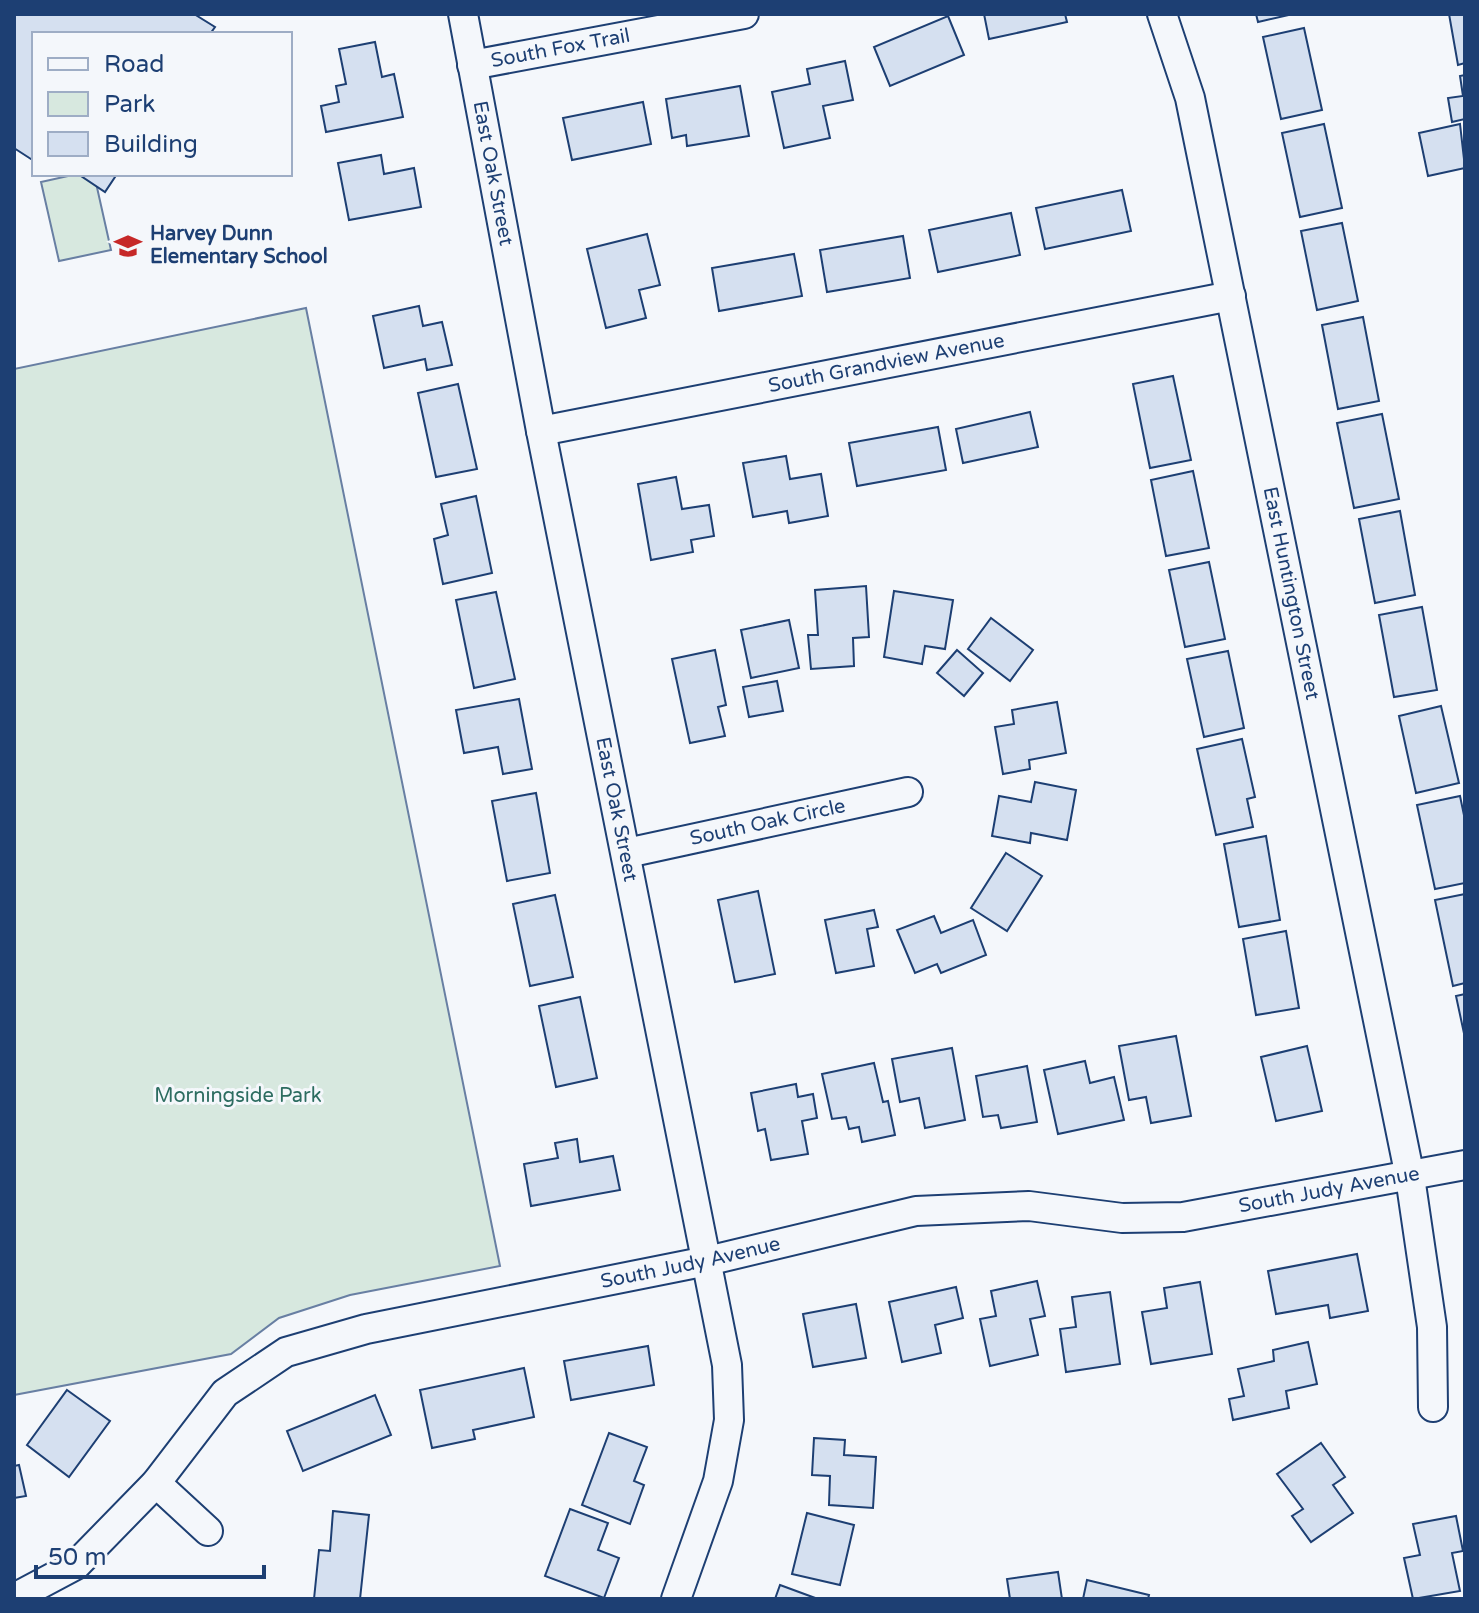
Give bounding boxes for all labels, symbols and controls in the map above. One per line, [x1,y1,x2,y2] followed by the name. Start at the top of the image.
[489,24,632,73] street label: South Fox Trail
[32,32,292,176] legend
[104,50,164,79] text: Road
[104,90,155,119] text: Park
[467,99,518,248] street label: East Oak Street
[104,130,198,159] text: Building
[150,222,328,269] place label: Harvey Dunn Elementary School
[113,231,143,261] school or university icon: Harvey Dunn Elementary School
[766,329,1007,398] street label: South Grandview Avenue
[1258,485,1324,702] street label: East Huntington Street
[590,735,643,884] street label: East Oak Street
[688,794,848,851] street label: South Oak Circle
[154,1084,322,1108] park label: Morningside Park
[1237,1162,1421,1218] street label: South Judy Avenue
[598,1232,783,1294] street label: South Judy Avenue
[36,1529,264,1579] scale bar
[48,1543,106,1572] text: 50 m

